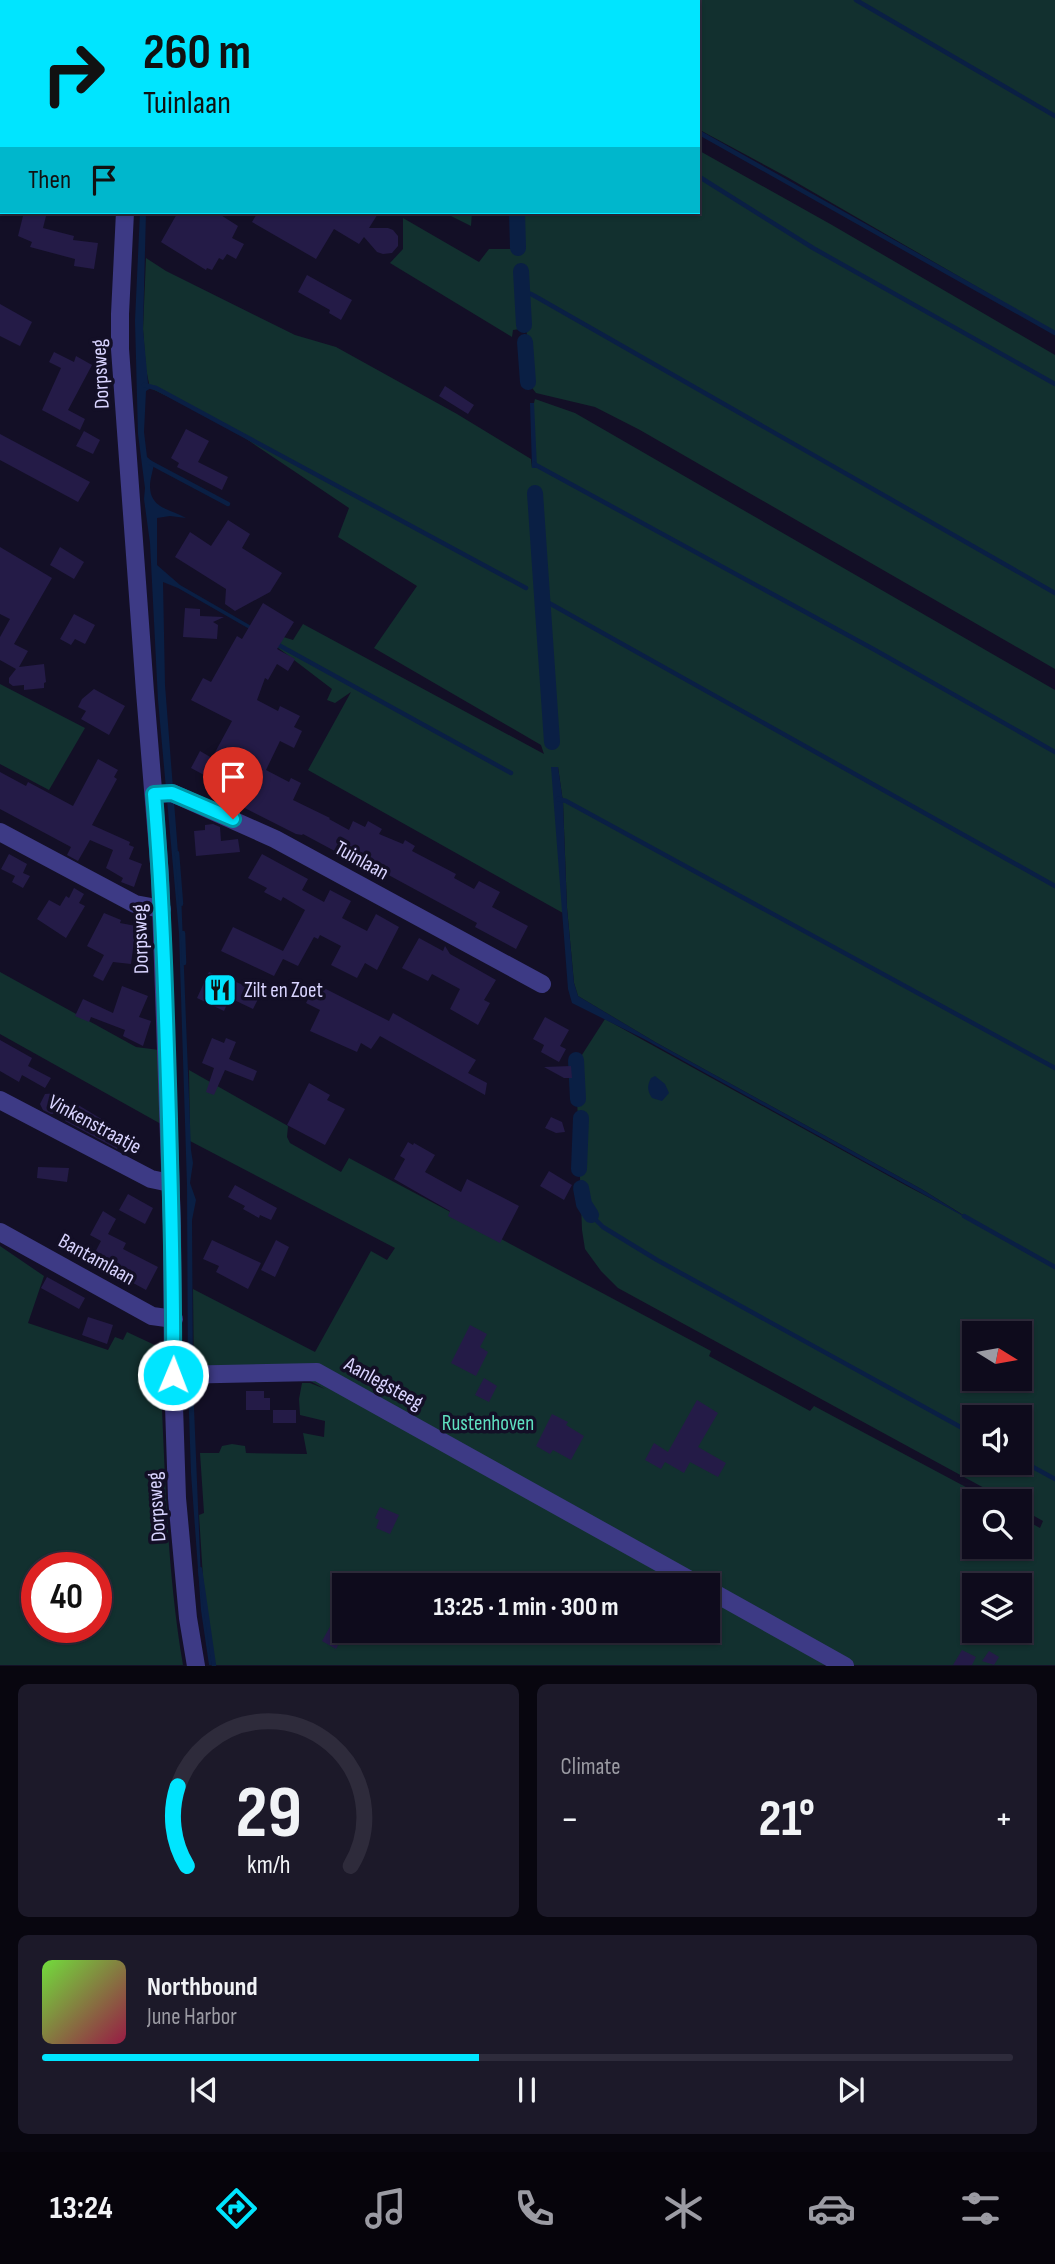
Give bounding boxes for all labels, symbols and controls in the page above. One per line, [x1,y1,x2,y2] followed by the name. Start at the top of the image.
[143,24,251,83] text: 260 m
[28,28,119,119] icon: right
[143,84,231,123] text: Tuinlaan
[85,161,123,199] icon: arrive
[28,165,71,196] text: Then
[86,338,115,410] street label: Dorpsweg
[203,747,263,819] pin
[214,758,252,796] icon: arrive
[330,836,393,885] street label: Tuinlaan
[127,904,154,974] street label: Dorpsweg
[201,971,239,1009] restaurant icon: Zilt en Zoet
[244,978,323,1003] place label: Zilt en Zoet
[44,1089,146,1159] street label: Vinkenstraatje
[54,1228,139,1291] street label: Bantamlaan
[962,1321,1032,1391] north arrow
[962,1321,1032,1643] map controls
[136,1338,210,1412] position arrow
[339,1351,427,1415] street label: Aanlegsteeg
[962,1405,1032,1475] button: sound
[442,1411,534,1436] park label: Rustenhoven
[142,1471,171,1543] street label: Dorpsweg
[962,1489,1032,1559] button: search
[21,1552,112,1643] speed limit sign: 40
[962,1573,1032,1643] button: layers
[433,1592,619,1623] text: 13:25 · 1 min · 300 m
[561,1753,620,1781] text: Climate
[235,1771,301,1859] text: 29
[759,1788,815,1851] text: 21°
[561,1797,579,1842] text: −
[994,1797,1013,1842] text: +
[247,1850,290,1881] text: km/h
[147,1972,258,2003] text: Northbound
[147,2003,237,2031] text: June Harbor
[185,2071,223,2109] icon: previous
[508,2071,546,2109] icon: pause
[832,2071,870,2109] icon: next
[212,2184,261,2233] icon: directions
[361,2184,410,2233] icon: music
[510,2184,559,2233] icon: phone
[659,2184,708,2233] icon: climate
[807,2184,856,2233] icon: car
[956,2184,1005,2233] icon: filters
[50,2189,113,2228] text: 13:24

